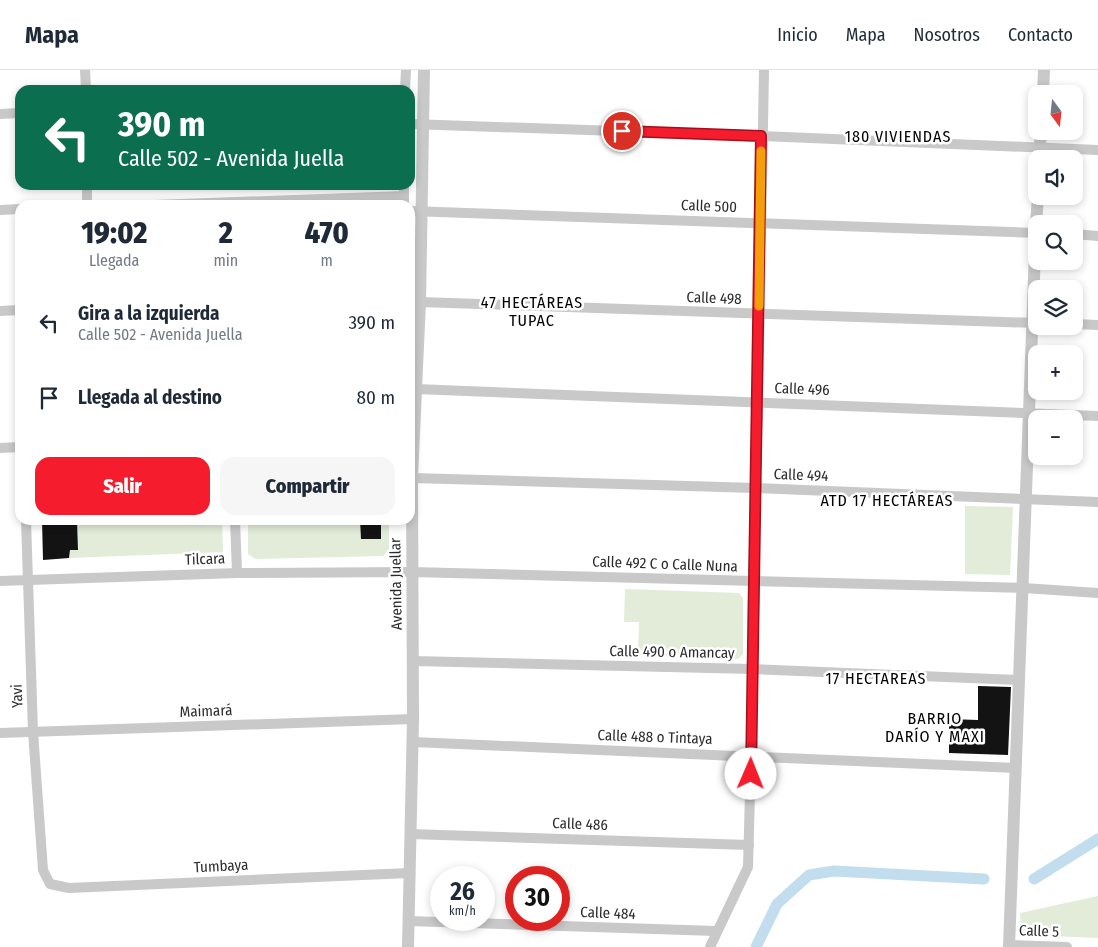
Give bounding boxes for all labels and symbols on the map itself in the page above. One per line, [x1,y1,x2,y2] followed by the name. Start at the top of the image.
[1028,85,1082,140] north arrow
[601,110,643,152] pin
[845,127,951,146] district label: 180 VIVIENDAS
[681,196,737,216] street label: Calle 500
[686,288,742,308] street label: Calle 498
[481,293,583,330] district label: 47 HECTÁREAS TUPAC
[774,379,830,399] street label: Calle 496
[773,465,829,485] street label: Calle 494
[820,491,954,510] district label: ATD 17 HECTÁREAS
[386,537,406,630] street label: Avenida Juellar
[185,549,225,569] street label: Tilcara
[592,552,738,576] street label: Calle 492 C o Calle Nuna
[609,642,735,662] street label: Calle 490 o Amancay
[825,669,927,688] district label: 17 HECTAREAS
[8,684,26,708] street label: Yavi
[179,701,233,721] street label: Maimará
[885,709,985,746] district label: BARRIO DARÍO Y MAXI
[597,726,713,748] street label: Calle 488 o Tintaya
[724,747,776,799] position arrow
[552,814,608,834] street label: Calle 486
[193,856,249,876] street label: Tumbaya
[505,866,570,931] speed limit sign: 30
[580,903,636,923] street label: Calle 484
[1019,921,1060,941] street label: Calle 5

